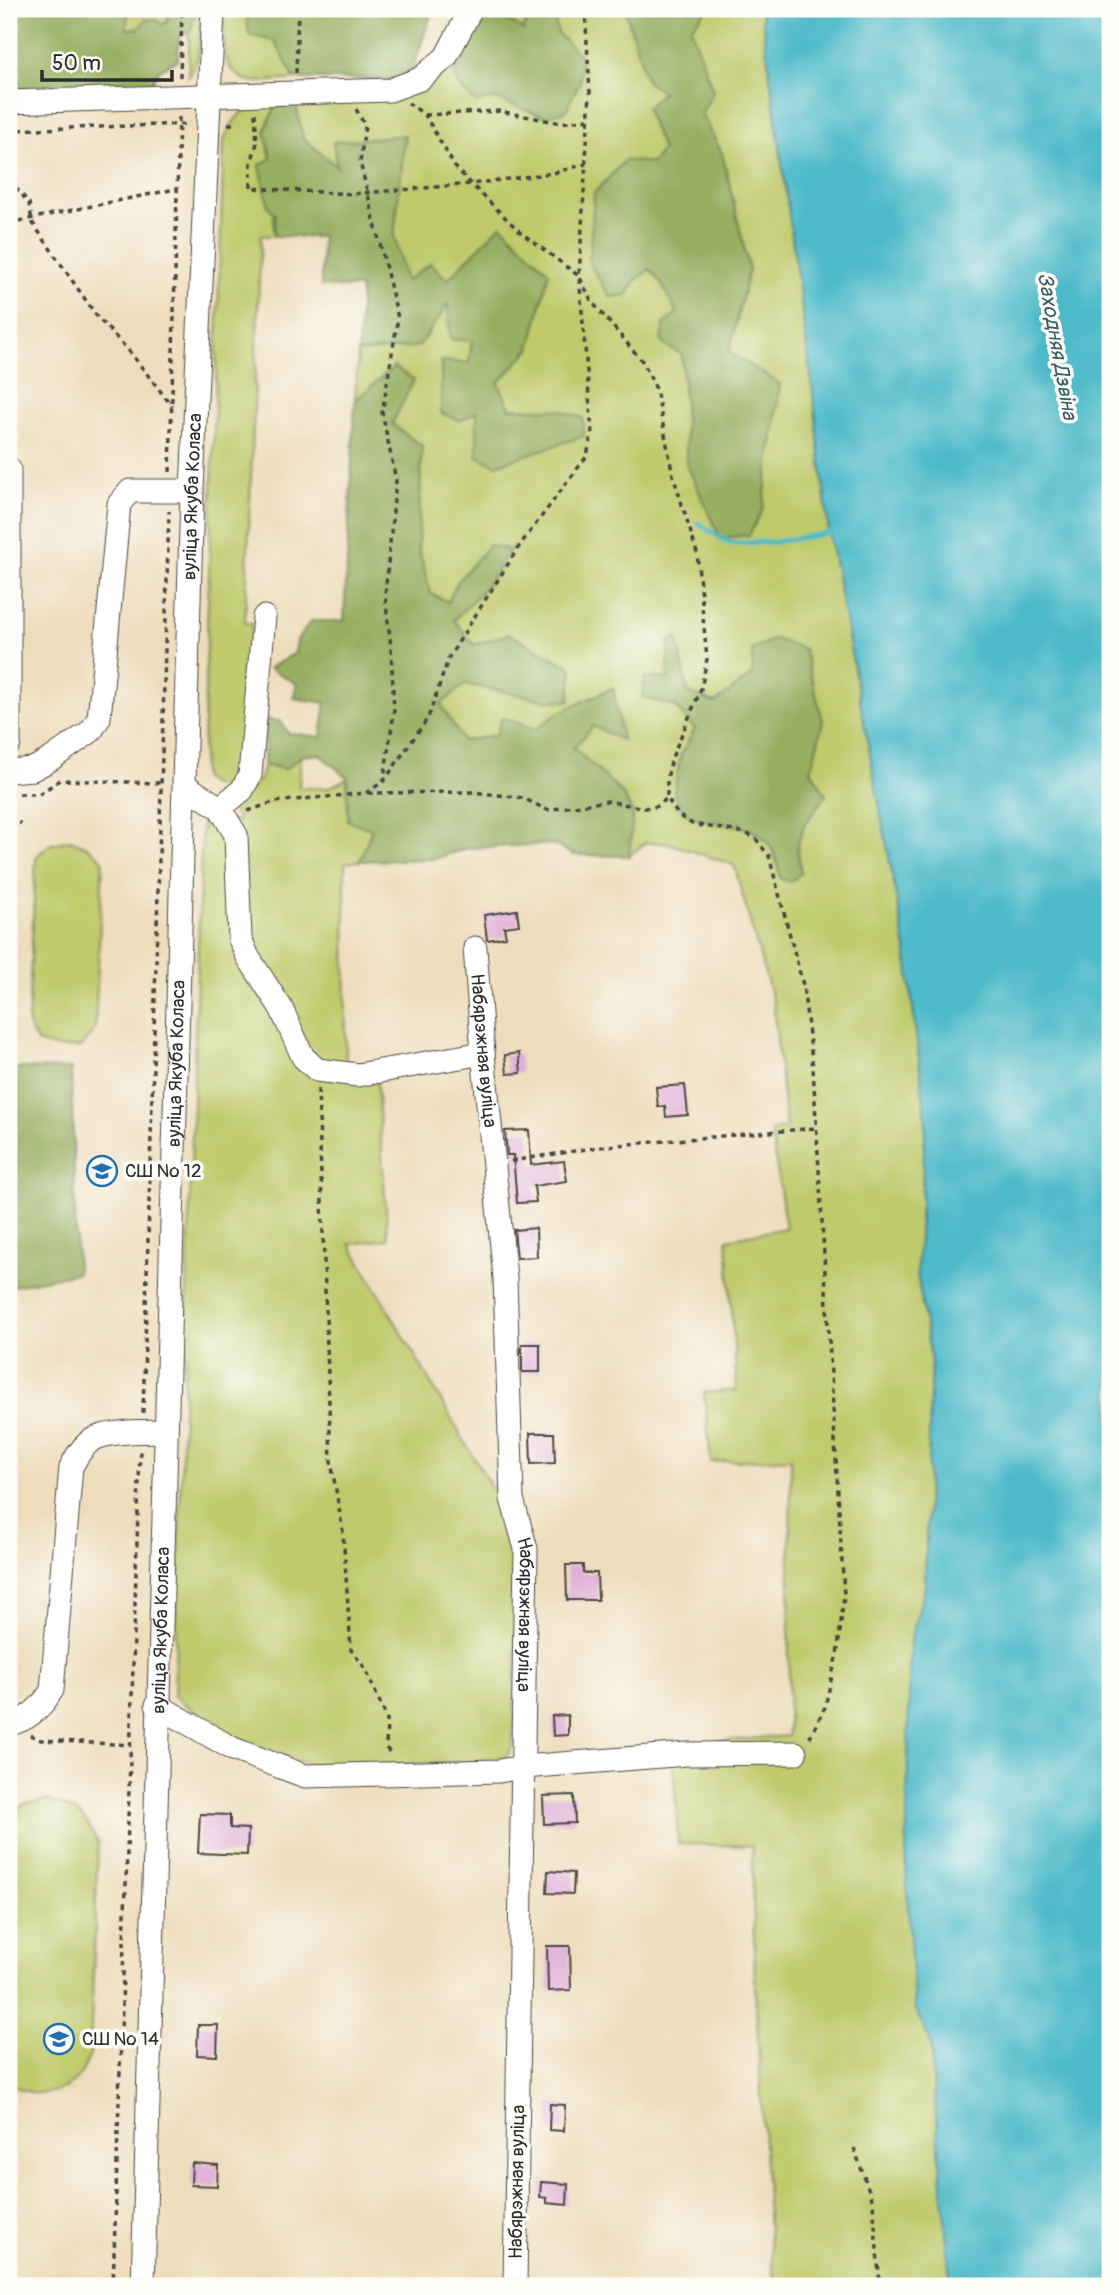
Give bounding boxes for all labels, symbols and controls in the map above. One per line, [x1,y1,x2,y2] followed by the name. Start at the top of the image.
[42,38,172,82] scale bar
[52,50,101,77] text: 50 m
[1031,271,1083,423] water label: Заходняя Дзвіна
[178,413,207,581] street label: вуліца Якуба Коласа
[465,973,502,1129] street label: Набярэжная вуліца
[162,979,191,1147] street label: вуліца Якуба Коласа
[85,1154,119,1188] school or university icon: СШ № 12
[125,1159,202,1183] place label: СШ № 12
[511,1535,538,1692] street label: Набярэжная вуліца
[147,1546,175,1714] street label: вуліца Якуба Коласа
[42,2022,76,2056] school or university icon: СШ № 14
[82,2027,159,2051] place label: СШ № 14
[504,2104,530,2259] street label: Набярэжная вуліца

